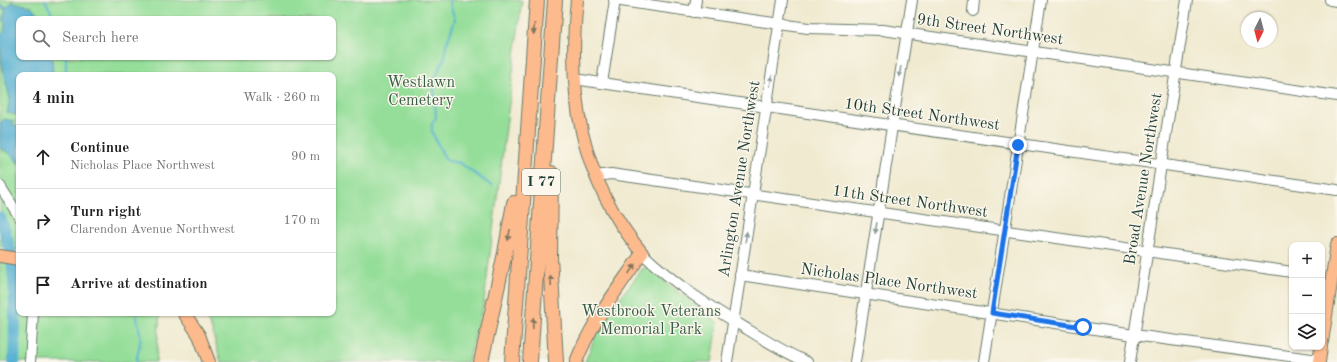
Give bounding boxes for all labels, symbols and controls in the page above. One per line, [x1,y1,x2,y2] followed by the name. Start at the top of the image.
[916,12,1065,48] street label: 9th Street Northwest
[1241,12,1277,48] north arrow
[16,16,336,60] search box
[531,23,537,35] one-way arrow
[30,27,52,49] icon: search
[62,31,139,46] text: Search here
[897,66,903,78] one-way arrow
[387,75,456,109] park label: Westlawn Cemetery
[768,75,774,87] one-way arrow
[717,79,764,279] street label: Arlington Avenue Northwest
[32,90,75,107] text: 4 min
[243,91,320,104] text: Walk · 260 m
[1122,91,1166,266] street label: Broad Avenue Northwest
[843,96,1001,134] street label: 10th Street Northwest
[1009,136,1027,154] route end
[70,141,129,156] text: Continue
[32,146,54,168] icon: ahead
[291,150,320,163] text: 90 m
[70,159,215,172] text: Nicholas Place Northwest
[522,169,560,195] road number: I 77
[831,183,989,221] street label: 11th Street Northwest
[70,205,141,220] text: Turn right
[32,210,54,232] icon: right
[283,214,320,227] text: 170 m
[873,222,879,234] one-way arrow
[70,223,235,236] text: Clarendon Avenue Northwest
[505,229,511,241] one-way arrow
[743,231,749,243] one-way arrow
[1289,242,1325,350] map controls
[1289,242,1325,278] button: +
[800,262,979,302] street label: Nicholas Place Northwest
[628,264,636,274] one-way arrow
[32,274,54,296] icon: arrive
[548,274,554,287] one-way arrow
[70,277,208,292] text: Arrive at destination
[1289,278,1325,314] button: −
[581,304,721,338] park label: Westbrook Veterans Memorial Park
[1289,314,1325,350] button: layers
[529,317,536,329] one-way arrow
[1074,318,1092,336] route start

